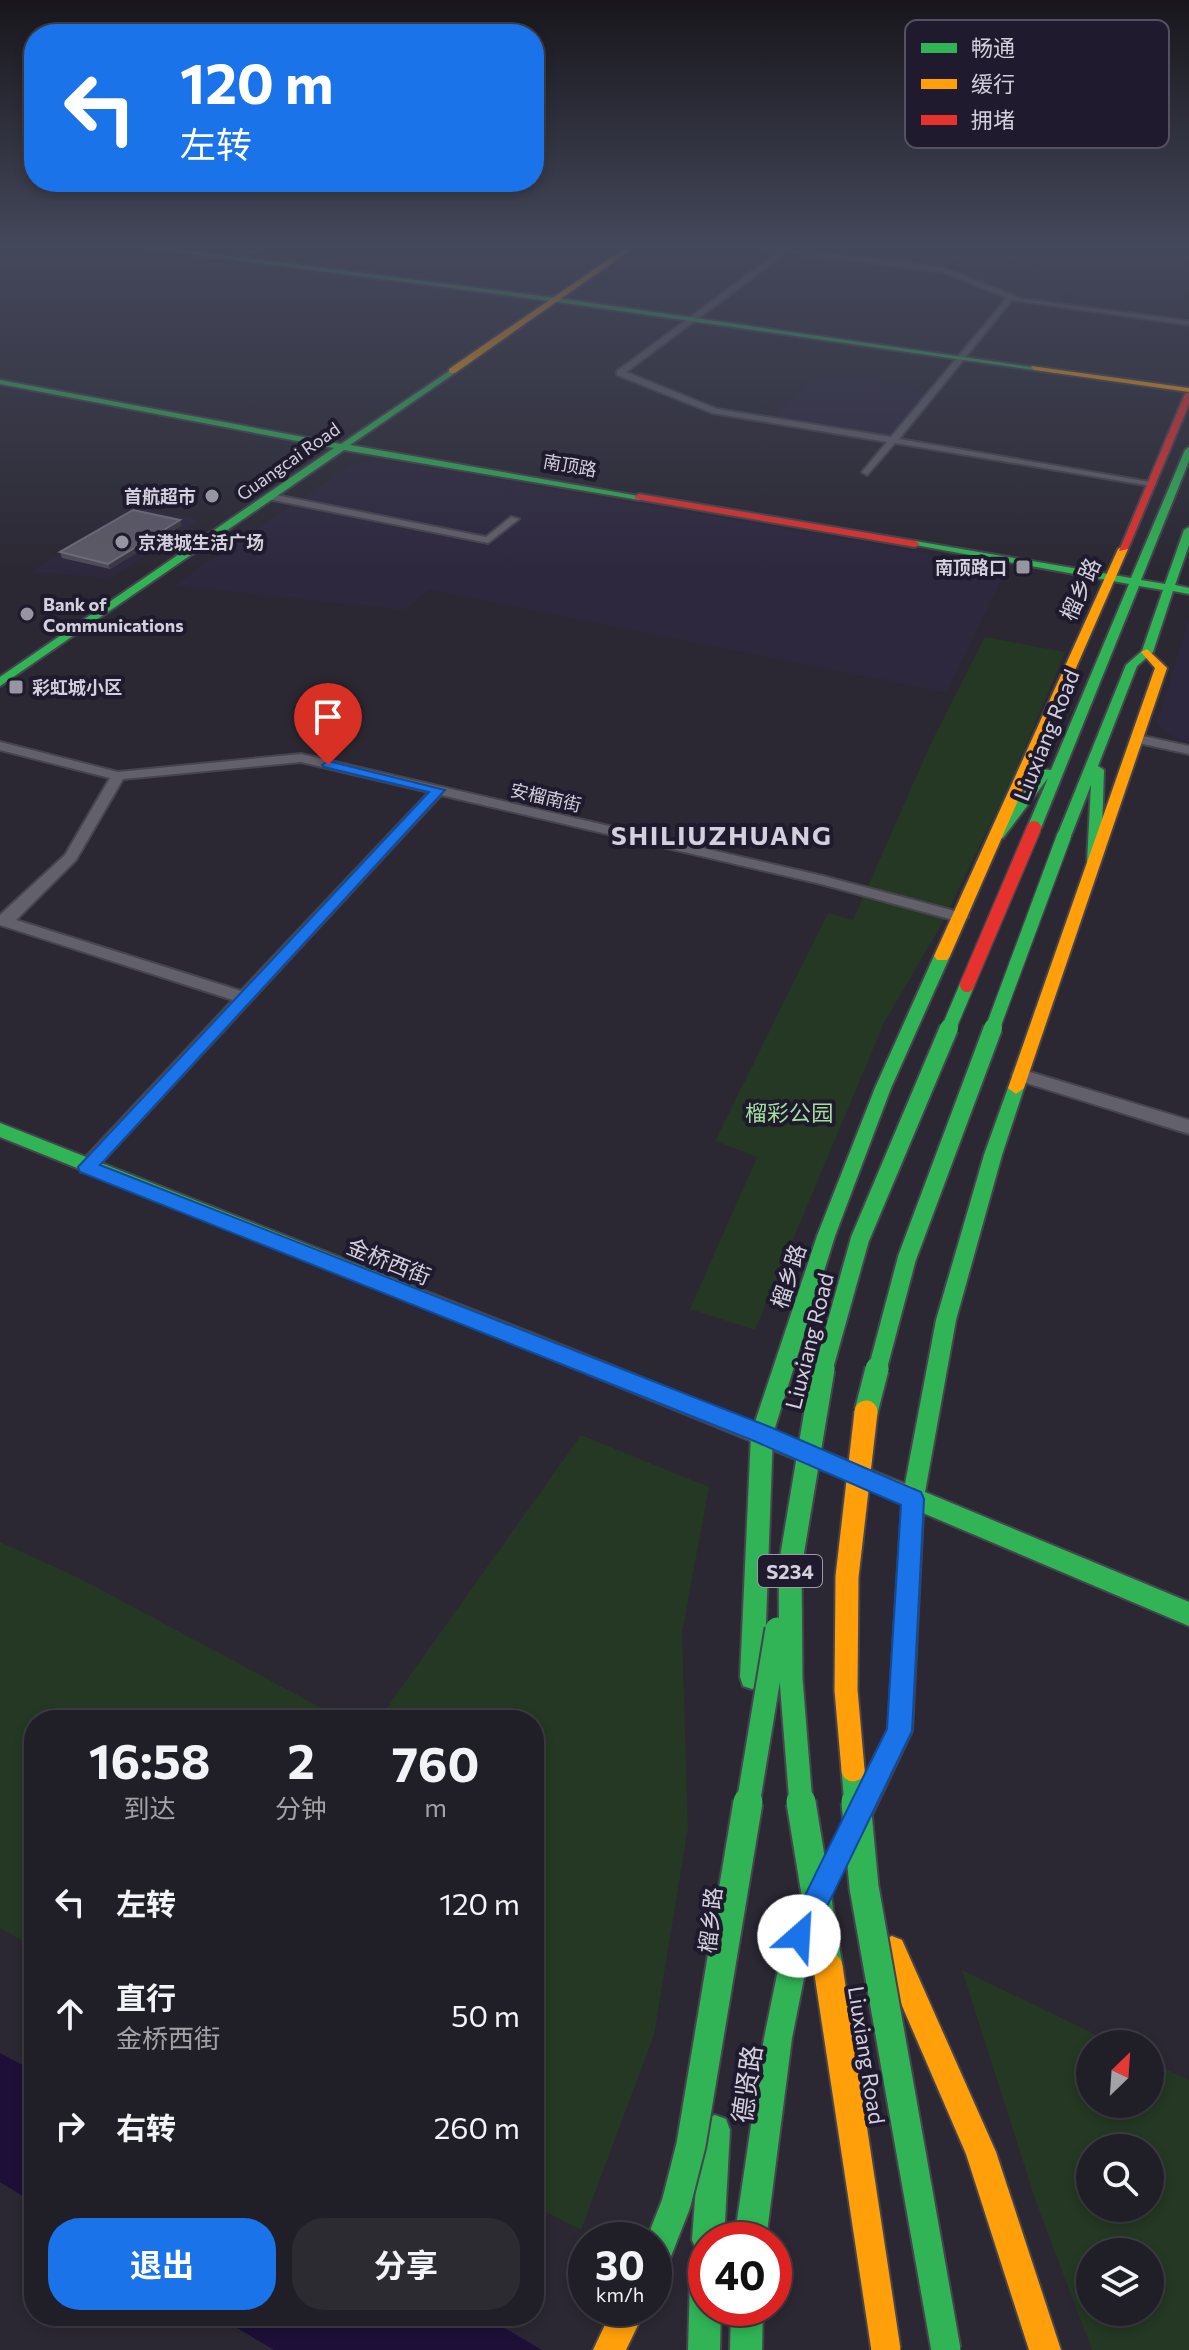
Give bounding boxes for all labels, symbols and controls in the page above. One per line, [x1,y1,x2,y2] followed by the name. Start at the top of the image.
[905,20,1169,148] legend
[971,34,1015,61] text: 畅通
[180,47,334,116] text: 120 m
[48,56,152,160] icon: left
[971,70,1015,97] text: 缓行
[971,106,1015,133] text: 拥堵
[180,121,252,165] text: 左转
[232,417,344,505] street label: Guangcai Road
[542,449,598,481] street label: 南顶路
[124,485,196,507] place label: 首航超市
[203,487,221,505] marker: 首航超市
[138,531,264,553] place label: 京港城生活广场
[113,533,131,551] marker: 京港城生活广场
[1054,553,1106,625] street label: 榴乡路
[935,556,1007,578] place label: 南顶路口
[1014,558,1032,576] marker: 南顶路口
[43,593,184,636] place label: Bank of Communications
[18,605,36,623] marker: Bank of Communications
[1007,665,1085,805] street label: Liuxiang Road
[32,676,122,698] place label: 彩虹城小区
[7,678,25,696] marker: 彩虹城小区
[294,683,362,765] pin
[306,695,350,739] icon: arrive
[508,778,584,816] street label: 安榴南街
[611,819,833,850] district label: SHILIUZHUANG
[745,1099,833,1126] park label: 榴彩公园
[343,1232,435,1290] street label: 金桥西街
[765,1240,811,1312] street label: 榴乡路
[779,1270,839,1412] street label: Liuxiang Road
[758,1555,822,1587] road number: S234
[89,1730,210,1789] text: 16:58
[287,1730,315,1789] text: 2
[392,1733,479,1792] text: 760
[424,1791,447,1822] text: m
[124,1792,176,1823] text: 到达
[275,1792,327,1823] text: 分钟
[48,1880,92,1924] icon: left
[116,1884,176,1921] text: 左转
[439,1884,520,1921] text: 120 m
[693,1886,727,1954] street label: 榴乡路
[757,1894,841,1978] position arrow
[116,1978,176,2015] text: 直行
[843,1984,891,2126] street label: Liuxiang Road
[48,1992,92,2036] icon: ahead
[451,1996,520,2033] text: 50 m
[116,2022,220,2053] text: 金桥西街
[1076,2030,1164,2118] north arrow
[1076,2030,1164,2326] map controls
[725,2043,767,2125] street label: 德贤路
[48,2104,92,2148] icon: right
[116,2108,176,2145] text: 右转
[434,2108,520,2145] text: 260 m
[1076,2134,1164,2222] button: search
[48,2218,276,2310] button: 退出
[292,2218,520,2310] button: 分享
[688,2222,792,2326] speed limit sign: 40
[1076,2238,1164,2326] button: layers
[595,2239,645,2288] text: 30
[596,2282,644,2306] text: km/h

